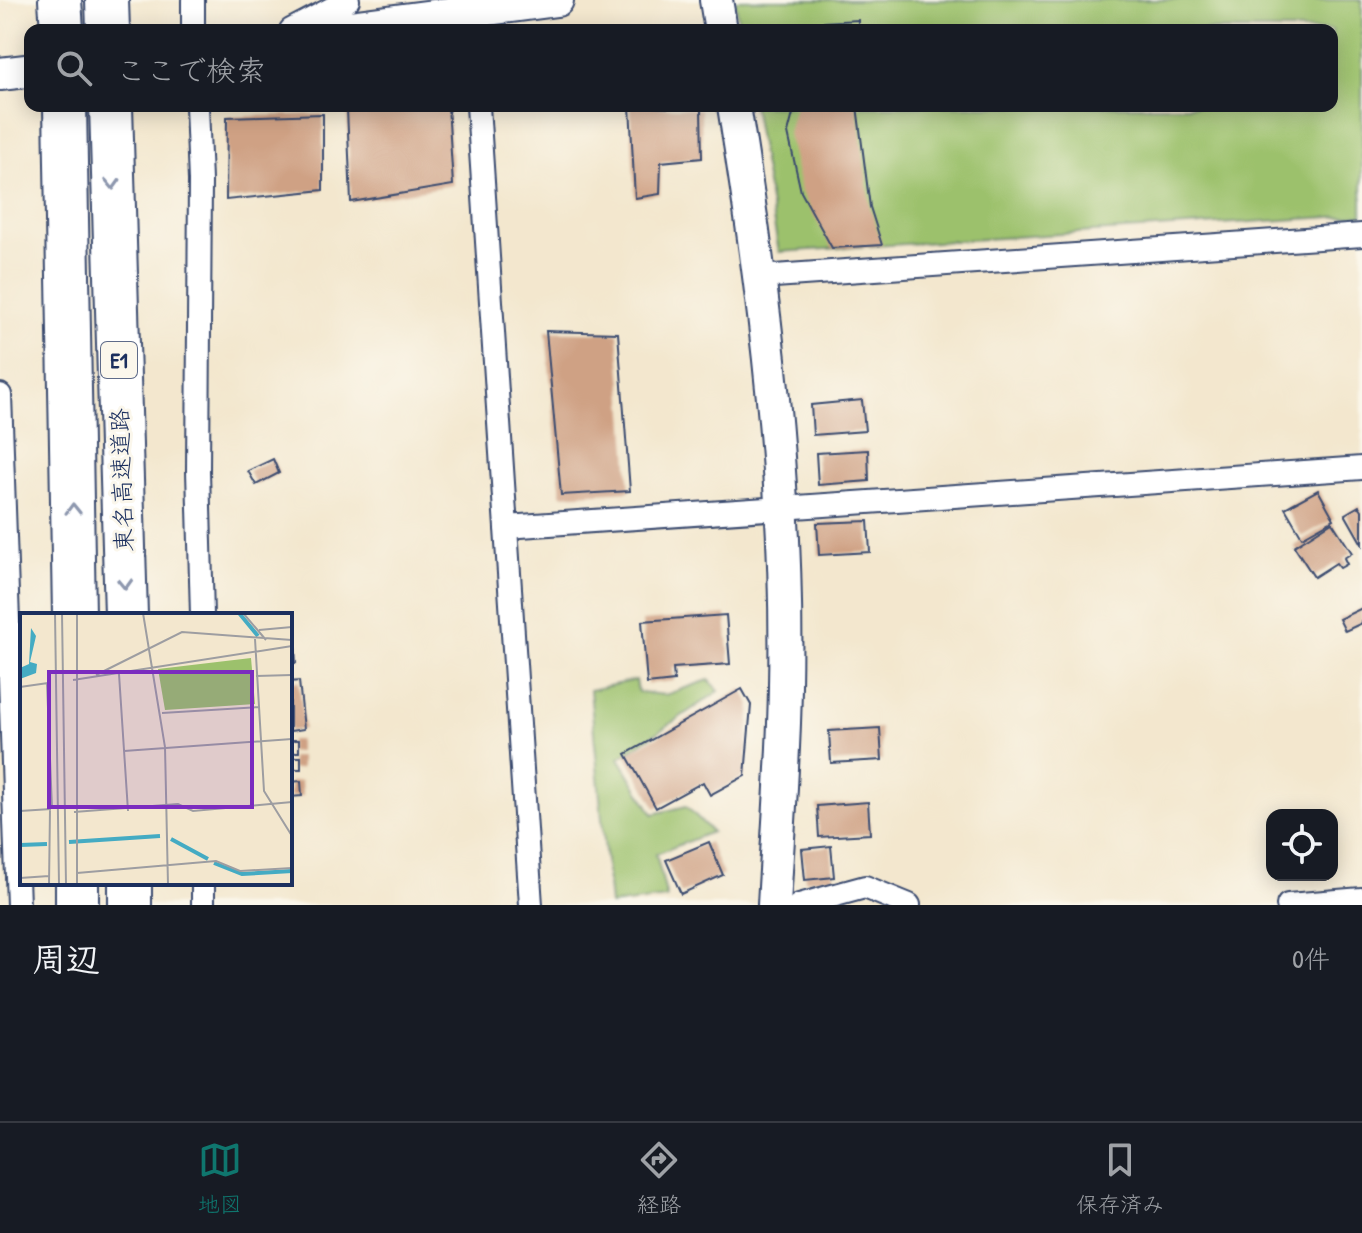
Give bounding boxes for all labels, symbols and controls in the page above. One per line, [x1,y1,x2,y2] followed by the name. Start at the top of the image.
[24,24,1338,112] search box
[52,46,96,90] icon: search
[116,50,266,90] text: ここで検索
[105,178,122,191] one-way arrow
[101,342,137,378] road number: E1
[102,408,140,553] street label: 東名高速道路
[64,502,82,515] one-way arrow
[116,578,134,591] one-way arrow
[20,613,292,885] inset map
[1266,809,1338,881] map controls
[1266,809,1338,881] button: locate
[32,936,100,982] text: 周辺
[1292,941,1330,976] text: 0件
[198,1138,242,1219] tab: 地図
[637,1138,681,1219] tab: 経路
[1076,1138,1164,1219] tab: 保存済み

